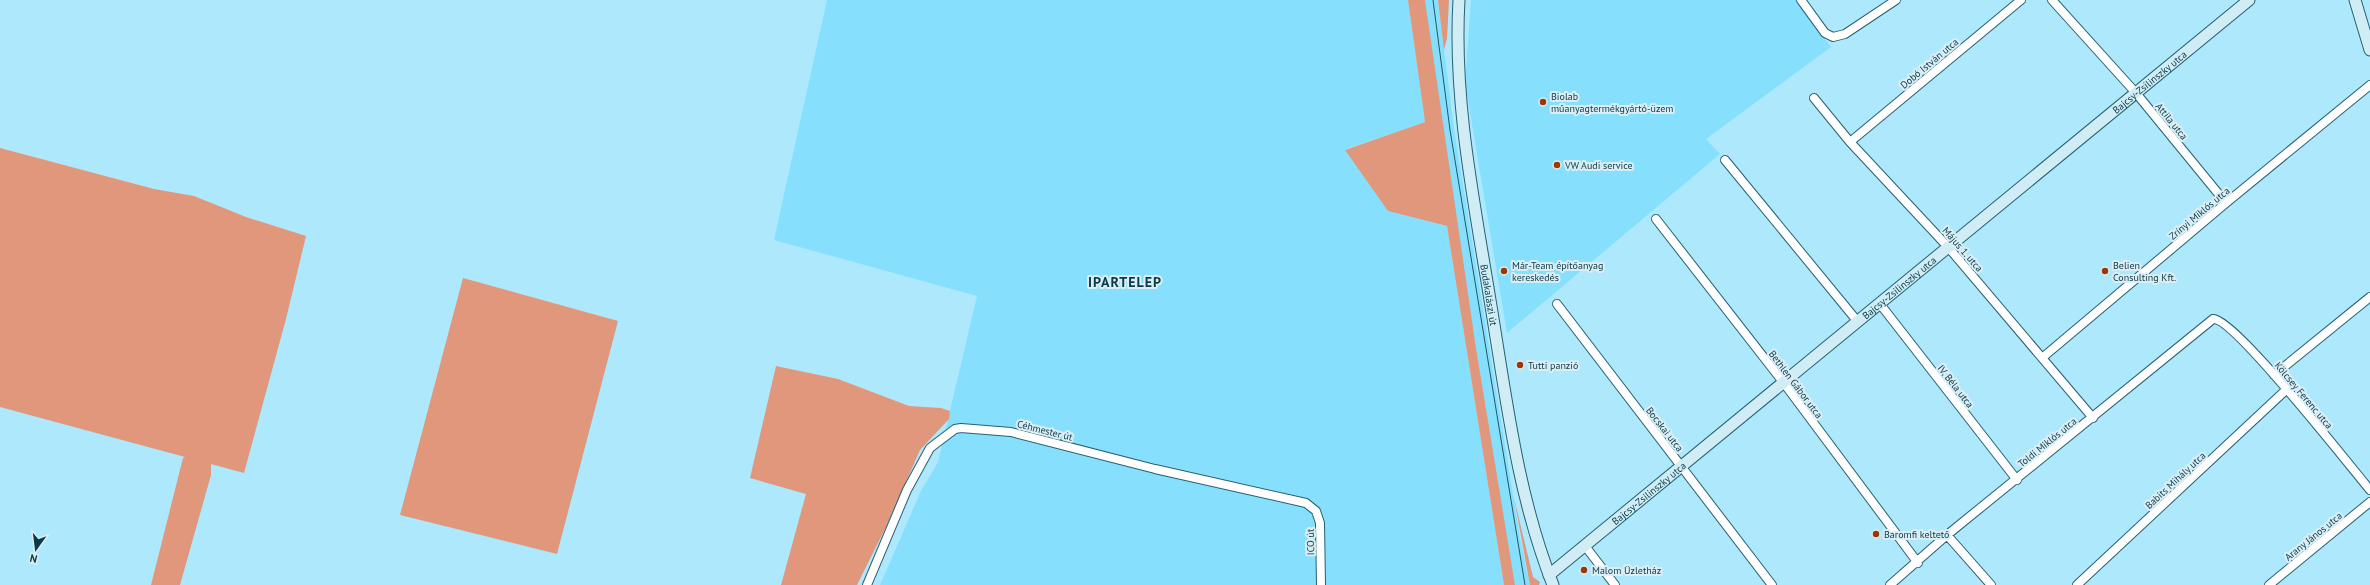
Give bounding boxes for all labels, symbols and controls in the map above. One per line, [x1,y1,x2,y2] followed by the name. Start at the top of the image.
[1898,35,1961,91] street label: Dobó István utca
[2110,48,2189,116] street label: Bajcsy-Zsilinszky utca
[1551,90,1673,115] place label: Biolab műanyagtermékgyártó-üzem
[1538,97,1548,107] marker: Biolab műanyagtermékgyártó-üzem
[2153,100,2190,142] street label: Attila utca
[1564,159,1633,172] place label: VW Audi service
[1552,160,1562,170] marker: VW Audi service
[2166,184,2232,243] street label: Zrínyi Miklós utca
[1940,224,1986,275] street label: Május 1. utca
[1860,254,1939,322] street label: Bajcsy-Zsilinszky utca
[1512,259,1603,284] place label: Már-Team építőanyag kereskedés
[2113,259,2176,284] place label: Belien Consulting Kft.
[1477,263,1500,327] street label: Budakalászi út
[1499,266,1509,276] marker: Már-Team építőanyag kereskedés
[2100,266,2110,276] marker: Belien Consulting Kft.
[1088,273,1162,291] district label: IPARTELEP
[1766,348,1825,421] street label: Bethlen Gábor utca
[1528,359,1578,372] place label: Tutti panzió
[2272,359,2336,432] street label: Kölcsey Ferenc utca
[1515,360,1525,370] marker: Tutti panzió
[1935,362,1977,411] street label: IV. Béla utca
[1643,404,1686,454] street label: Bocskai utca
[2015,415,2079,470] street label: Toldi Miklós utca
[1016,417,1074,444] street label: Céhmester út
[2142,449,2208,512] street label: Babits Mihály utca
[1609,459,1689,528] street label: Bajcsy-Zsilinszky utca
[2282,509,2345,564] street label: Arany János utca
[1304,528,1317,555] street label: ICO út
[1884,528,1949,541] place label: Baromfi keltető
[16,529,56,569] north arrow
[1871,529,1881,539] marker: Baromfi keltető
[28,551,39,566] text: N
[1592,564,1661,577] place label: Malom Üzletház
[1579,565,1589,575] marker: Malom Üzletház

